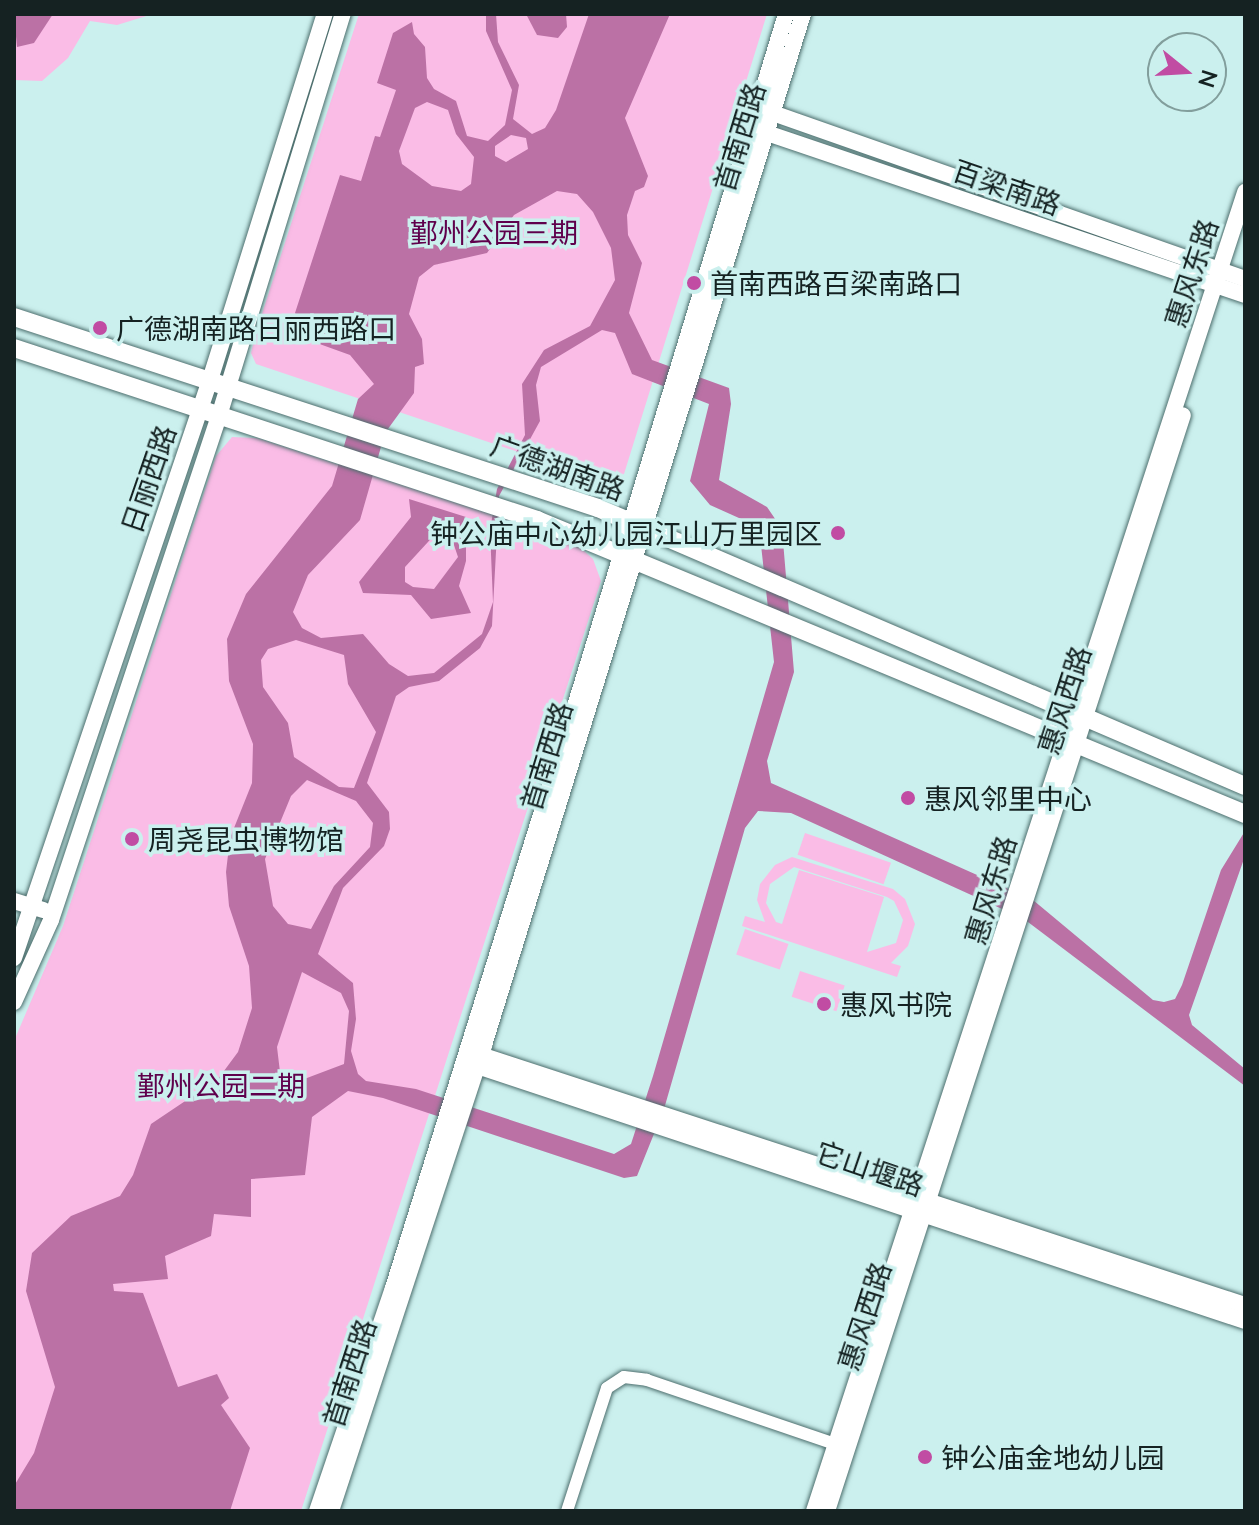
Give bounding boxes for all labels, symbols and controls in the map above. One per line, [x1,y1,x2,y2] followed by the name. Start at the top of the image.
[1147,32,1227,112] north arrow
[1193,67,1224,91] text: N
[707,79,771,195] street label: 首南西路
[949,153,1065,221] street label: 百梁南路
[410,215,578,249] park label: 鄞州公园三期
[1158,215,1224,331] street label: 惠风东路
[710,266,962,300] place label: 首南西路百梁南路口
[685,274,703,292] marker: 首南西路百梁南路口
[116,311,396,345] place label: 广德湖南路日丽西路口
[91,319,109,337] marker: 广德湖南路日丽西路口
[114,421,182,537] street label: 日丽西路
[486,427,630,507] street label: 广德湖南路
[430,516,822,550] place label: 钟公庙中心幼儿园江山万里园区
[829,524,847,542] marker: 钟公庙中心幼儿园江山万里园区
[1031,642,1097,758] street label: 惠风西路
[514,698,578,814] street label: 首南西路
[924,781,1092,815] place label: 惠风邻里中心
[899,789,917,807] marker: 惠风邻里中心
[148,822,344,856] place label: 周尧昆虫博物馆
[123,830,141,848] marker: 周尧昆虫博物馆
[958,832,1022,948] street label: 惠风东路
[840,987,952,1021] place label: 惠风书院
[815,995,833,1013] marker: 惠风书院
[137,1068,305,1102] park label: 鄞州公园二期
[812,1134,928,1202] street label: 它山堰路
[831,1258,897,1374] street label: 惠风西路
[316,1315,382,1431] street label: 首南西路
[941,1440,1165,1474] place label: 钟公庙金地幼儿园
[916,1448,934,1466] marker: 钟公庙金地幼儿园

